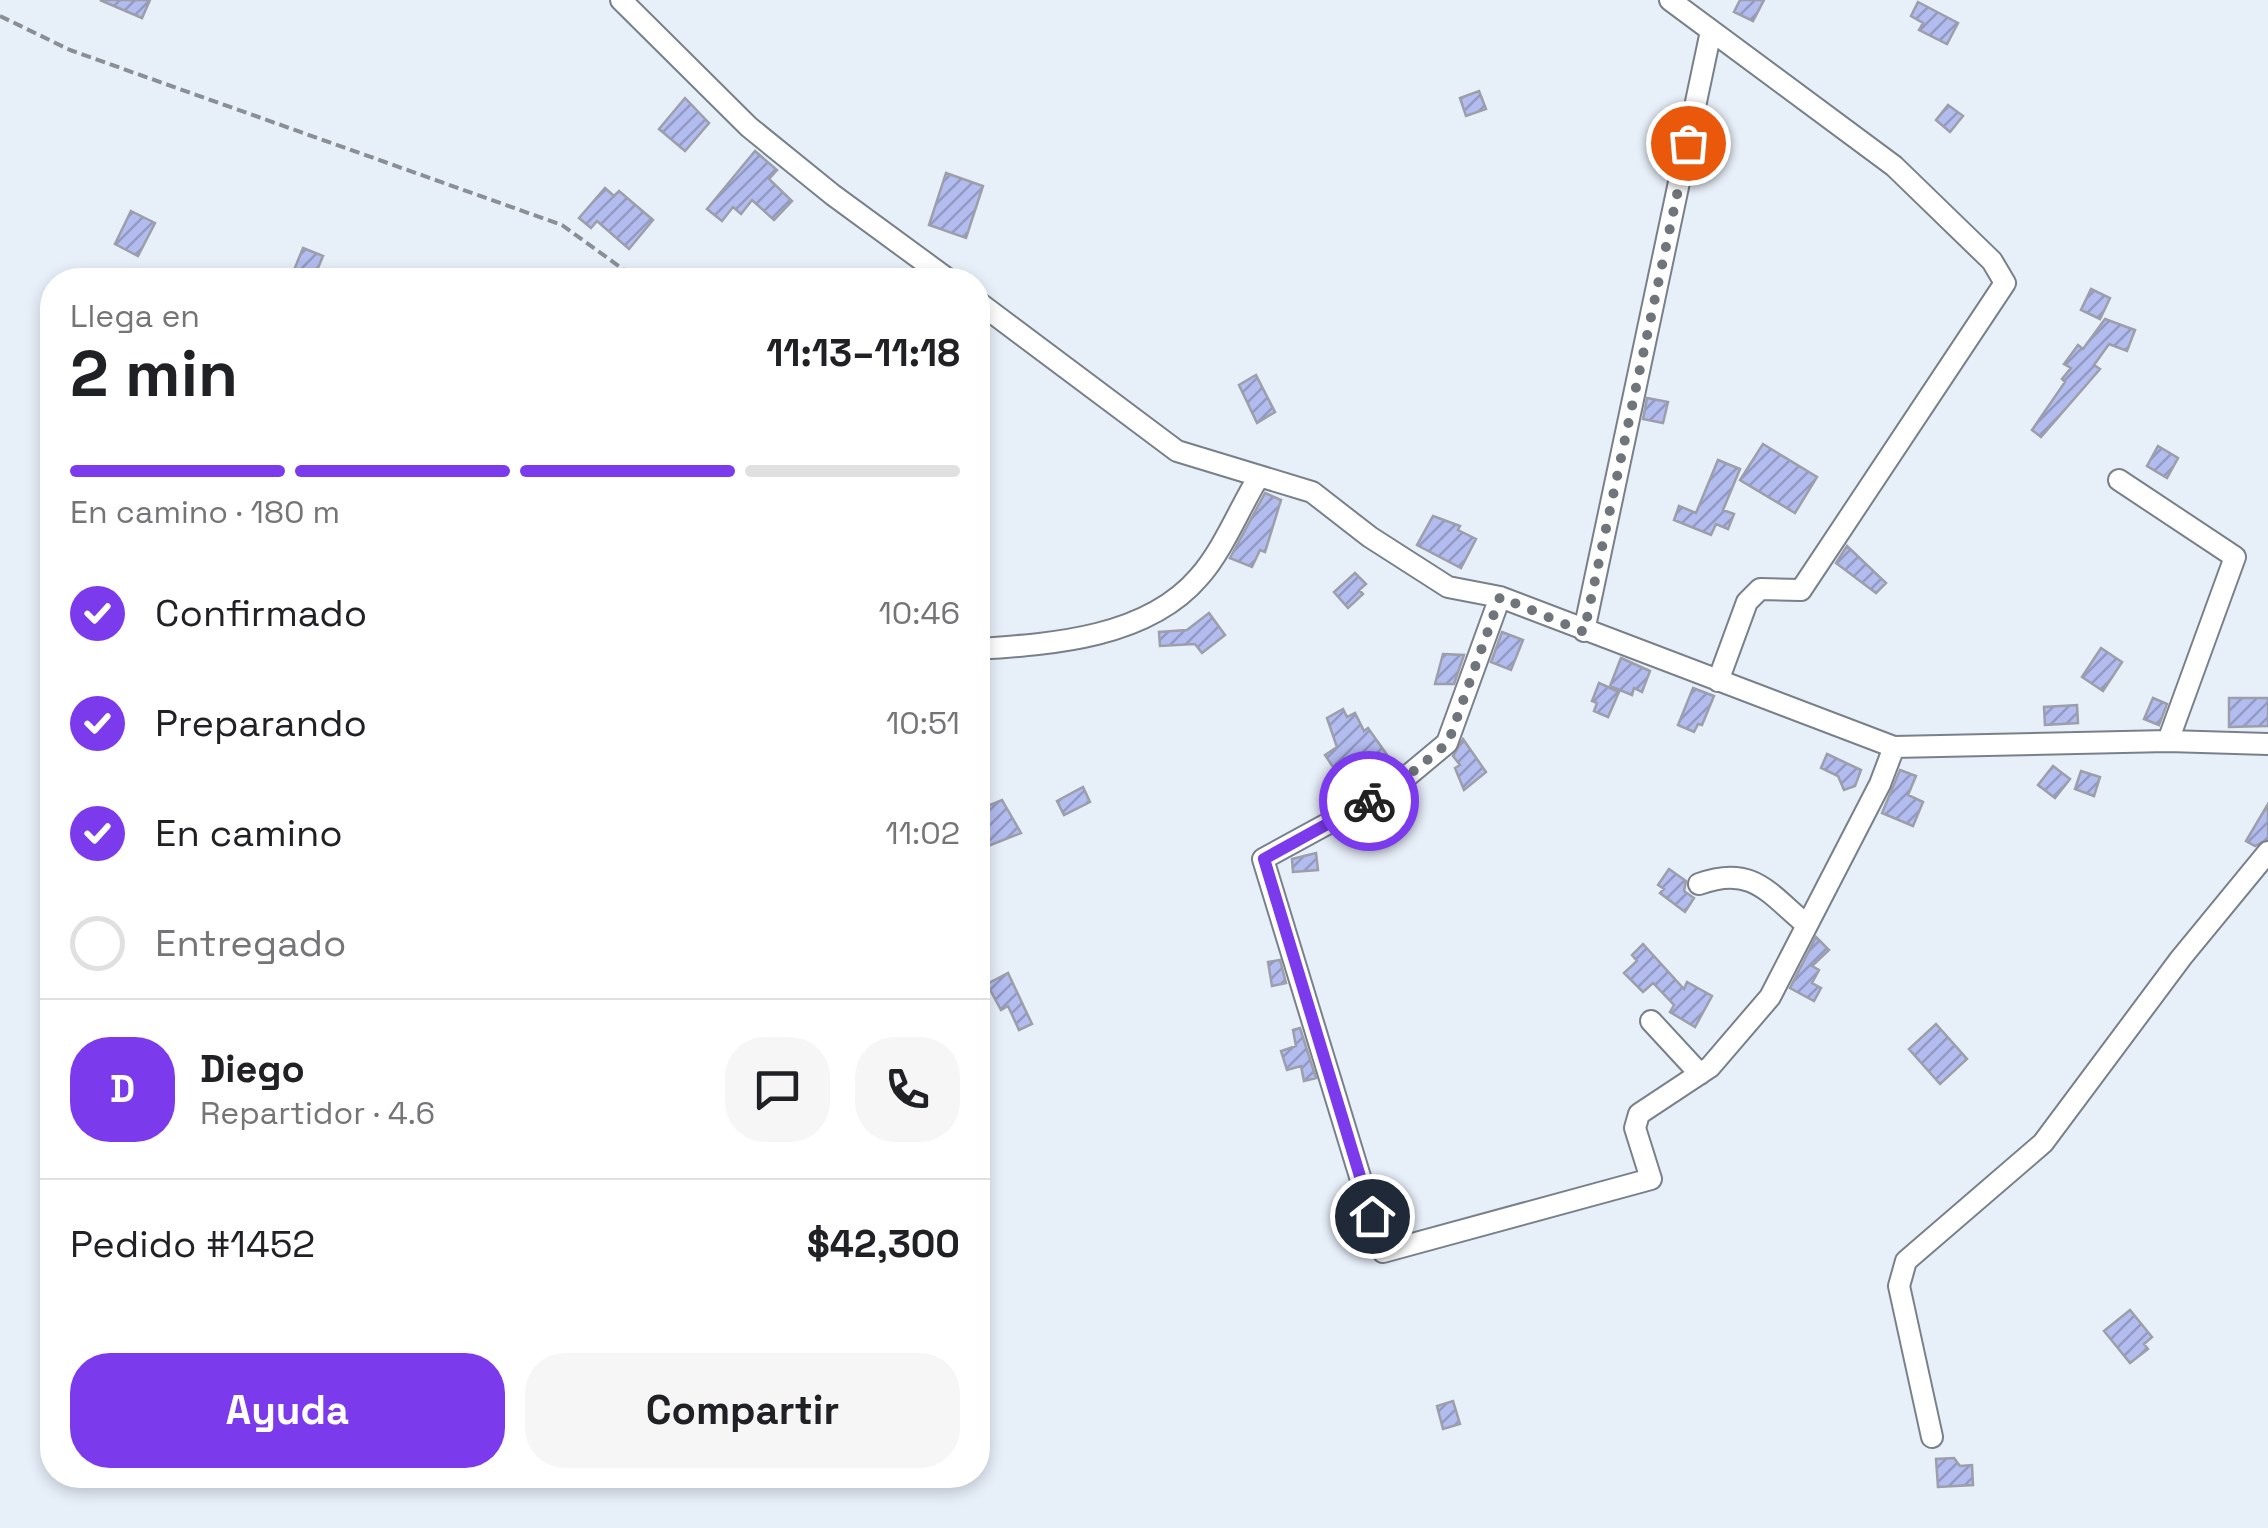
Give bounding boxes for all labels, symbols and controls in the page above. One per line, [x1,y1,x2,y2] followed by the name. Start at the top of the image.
[1646,101,1731,186] pin
[1661,116,1716,171] icon: bag
[70,296,200,336] text: Llega en
[766,329,960,377] text: 11:13–11:18
[70,332,238,415] text: 2 min
[70,492,340,532] text: En camino · 180 m
[70,586,125,641] icon: check
[155,589,367,637] text: Confirmado
[878,593,960,633] text: 10:46
[70,696,125,751] icon: check
[155,699,367,747] text: Preparando
[886,703,960,743] text: 10:51
[1319,751,1419,851] courier
[1342,774,1397,829] icon: bike
[70,806,125,861] icon: check
[155,809,343,857] text: En camino
[885,813,960,853] text: 11:02
[155,919,346,967] text: Entregado
[725,1037,830,1142] button: chat
[855,1037,960,1142] button: phone
[200,1045,305,1093] text: Diego
[110,1065,135,1113] text: D
[200,1093,435,1133] text: Repartidor · 4.6
[1330,1174,1415,1259] pin
[1345,1189,1400,1244] icon: home
[70,1220,315,1268] text: Pedido #1452
[807,1220,960,1268] text: $42,300
[70,1353,505,1468] button: Ayuda
[525,1353,960,1468] button: Compartir

